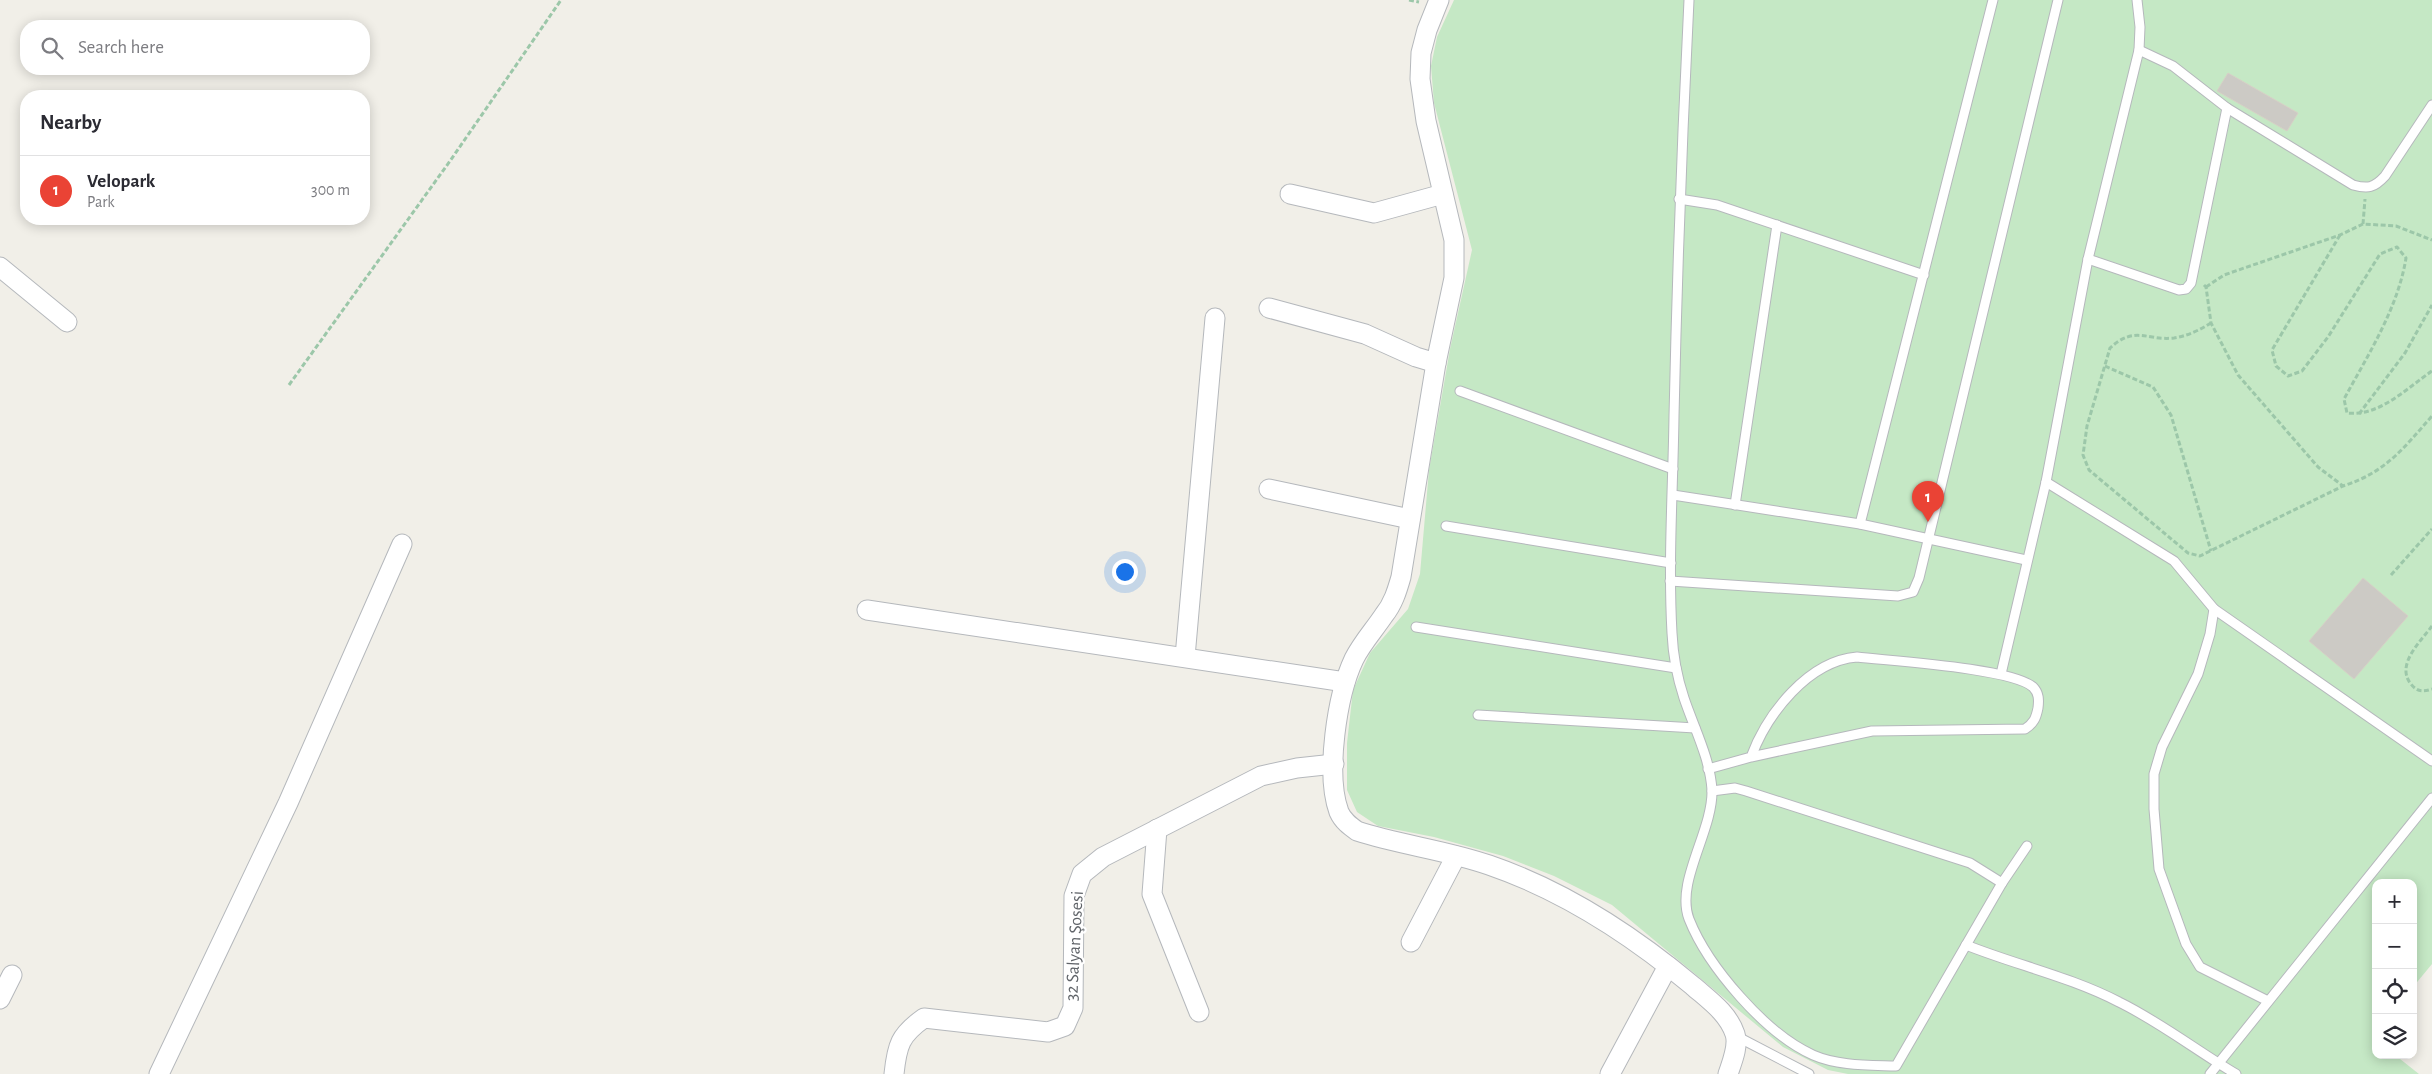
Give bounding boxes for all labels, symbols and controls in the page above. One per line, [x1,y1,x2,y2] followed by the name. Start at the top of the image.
[20,20,370,75] search box
[38,34,66,62] icon: search
[78,38,164,57] text: Search here
[40,112,101,133] text: Nearby
[87,172,155,191] text: Velopark
[53,182,59,198] text: 1
[311,182,350,198] text: 300 m
[87,194,115,210] text: Park
[1912,481,1944,522] pin: 1
[1112,559,1138,585] your location
[2372,879,2417,1059] map controls
[2372,879,2417,924] button: +
[1063,891,1087,1001] street label: 32 Salyan Şosesi
[2372,924,2417,969] button: −
[2372,969,2417,1014] button: locate
[2372,1014,2417,1059] button: layers

